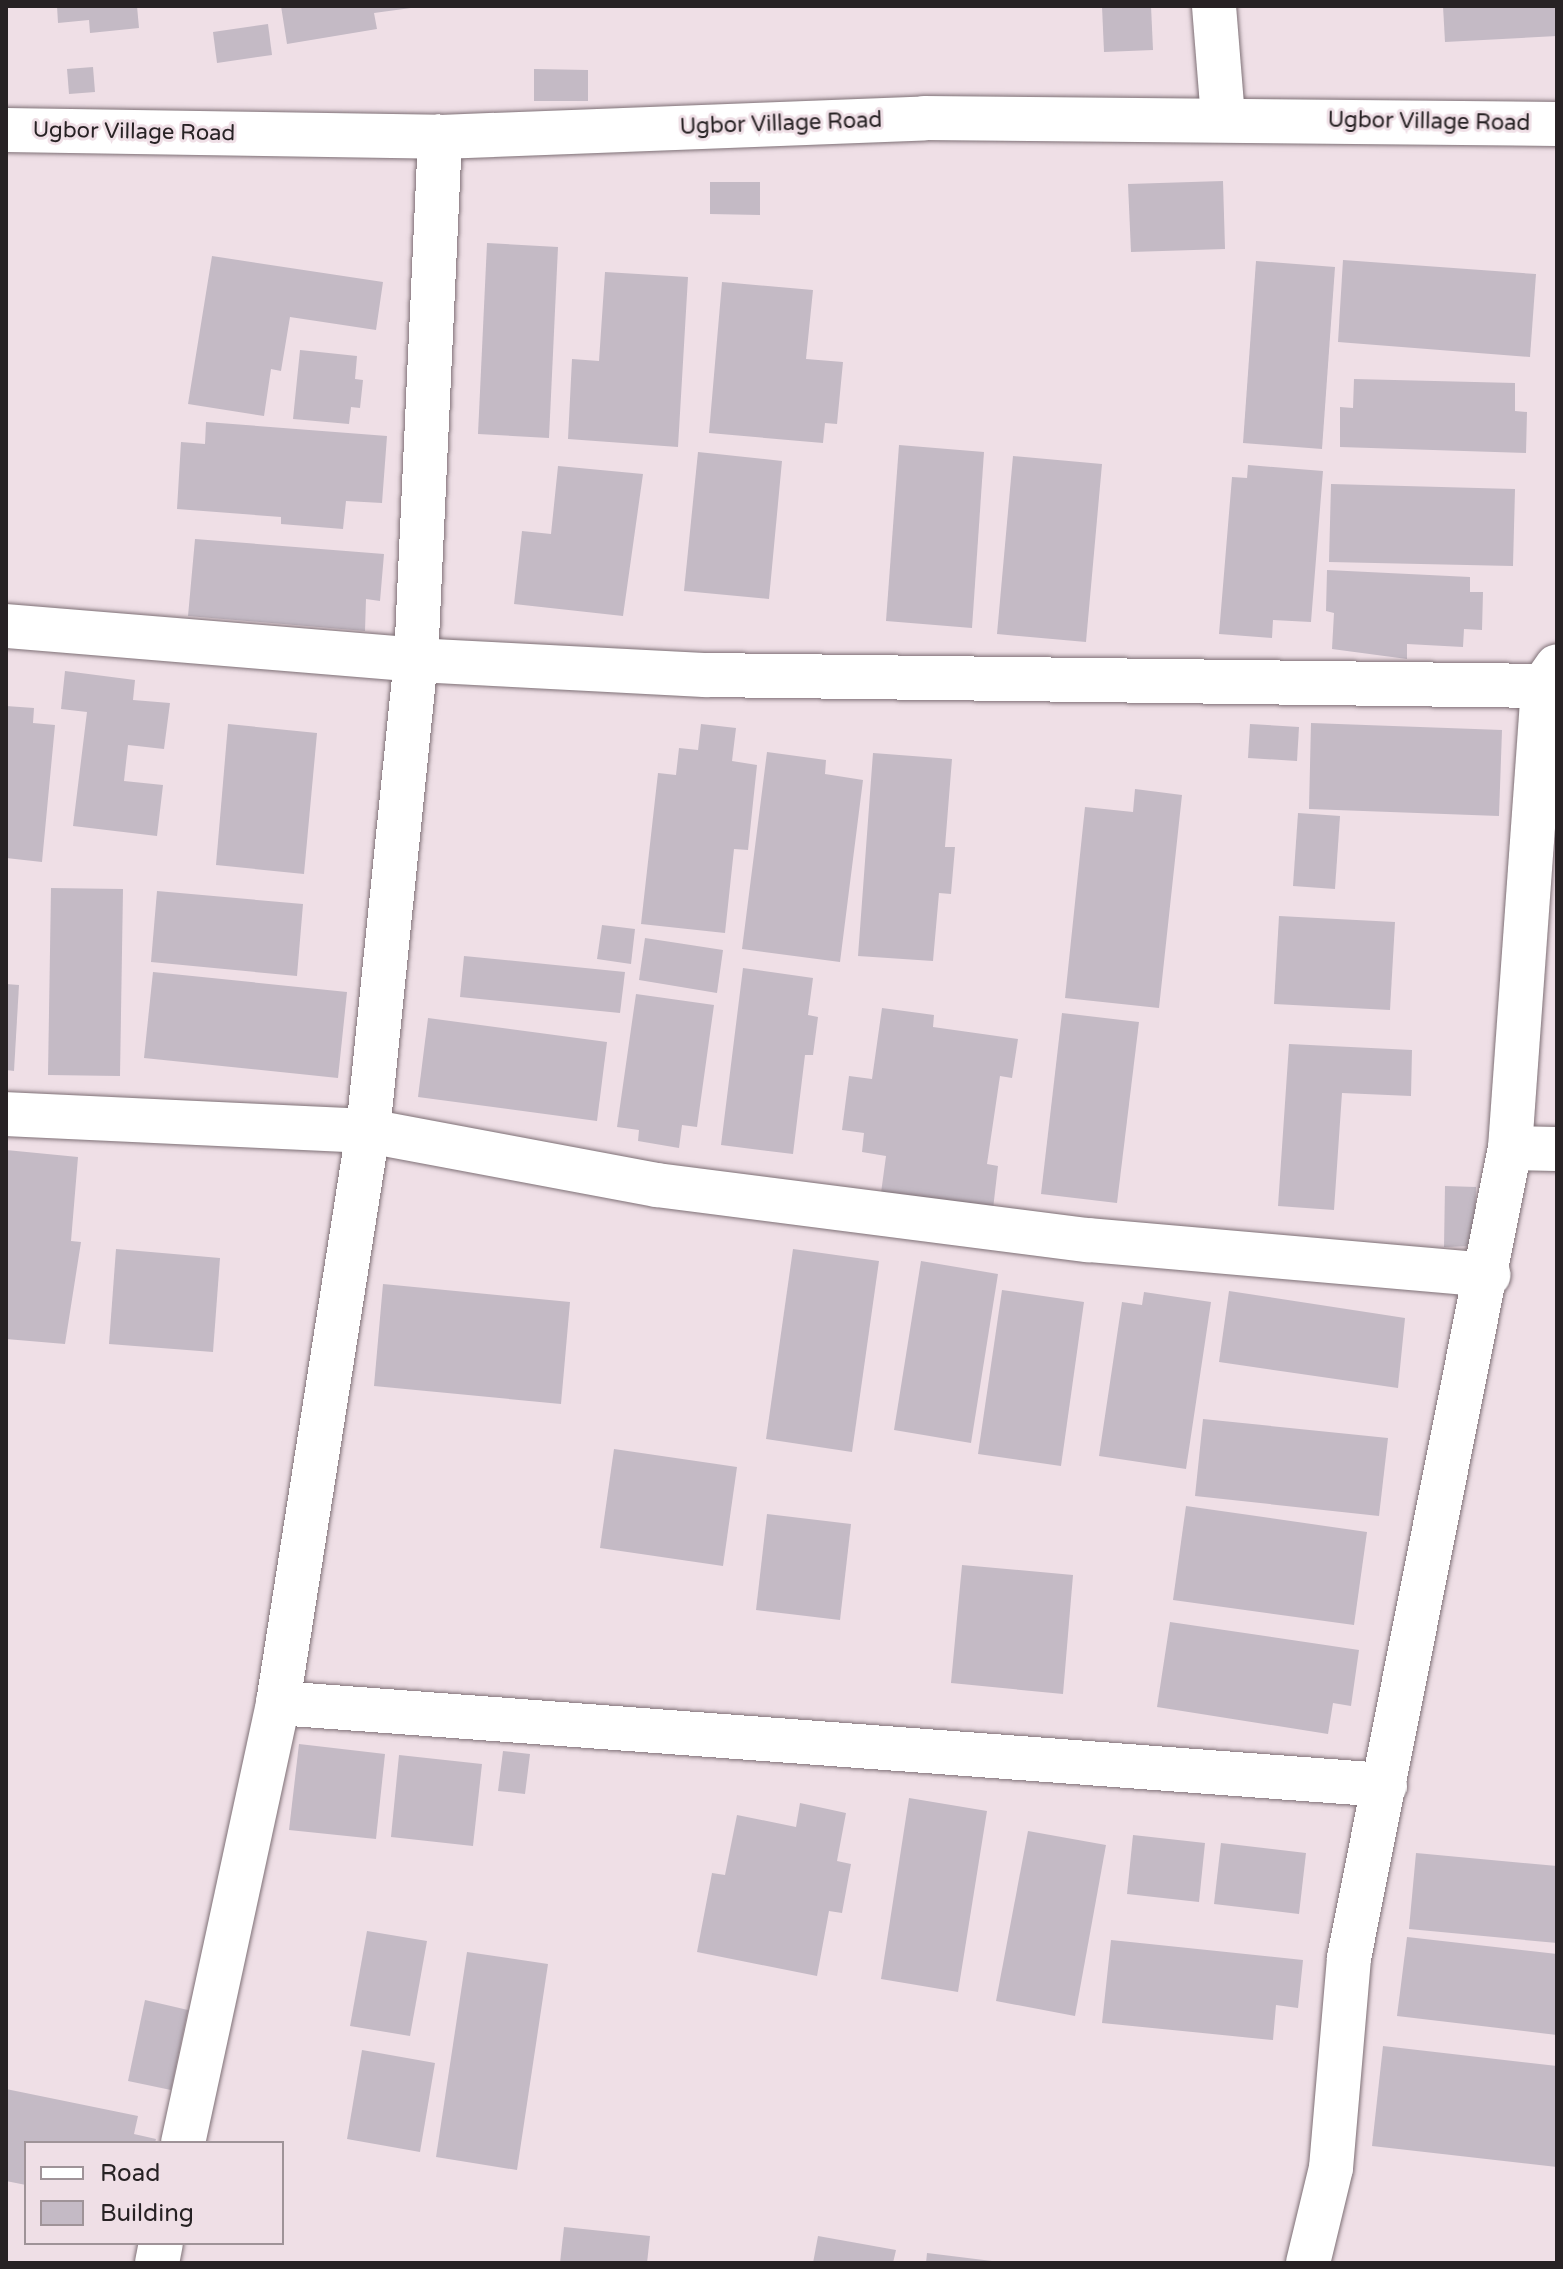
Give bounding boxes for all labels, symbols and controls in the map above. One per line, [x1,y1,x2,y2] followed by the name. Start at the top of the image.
[679,107,883,141] street label: Ugbor Village Road
[1327,107,1531,137] street label: Ugbor Village Road
[32,117,236,147] street label: Ugbor Village Road
[24,2141,284,2245] legend
[100,2159,160,2188] text: Road
[100,2199,194,2228] text: Building

